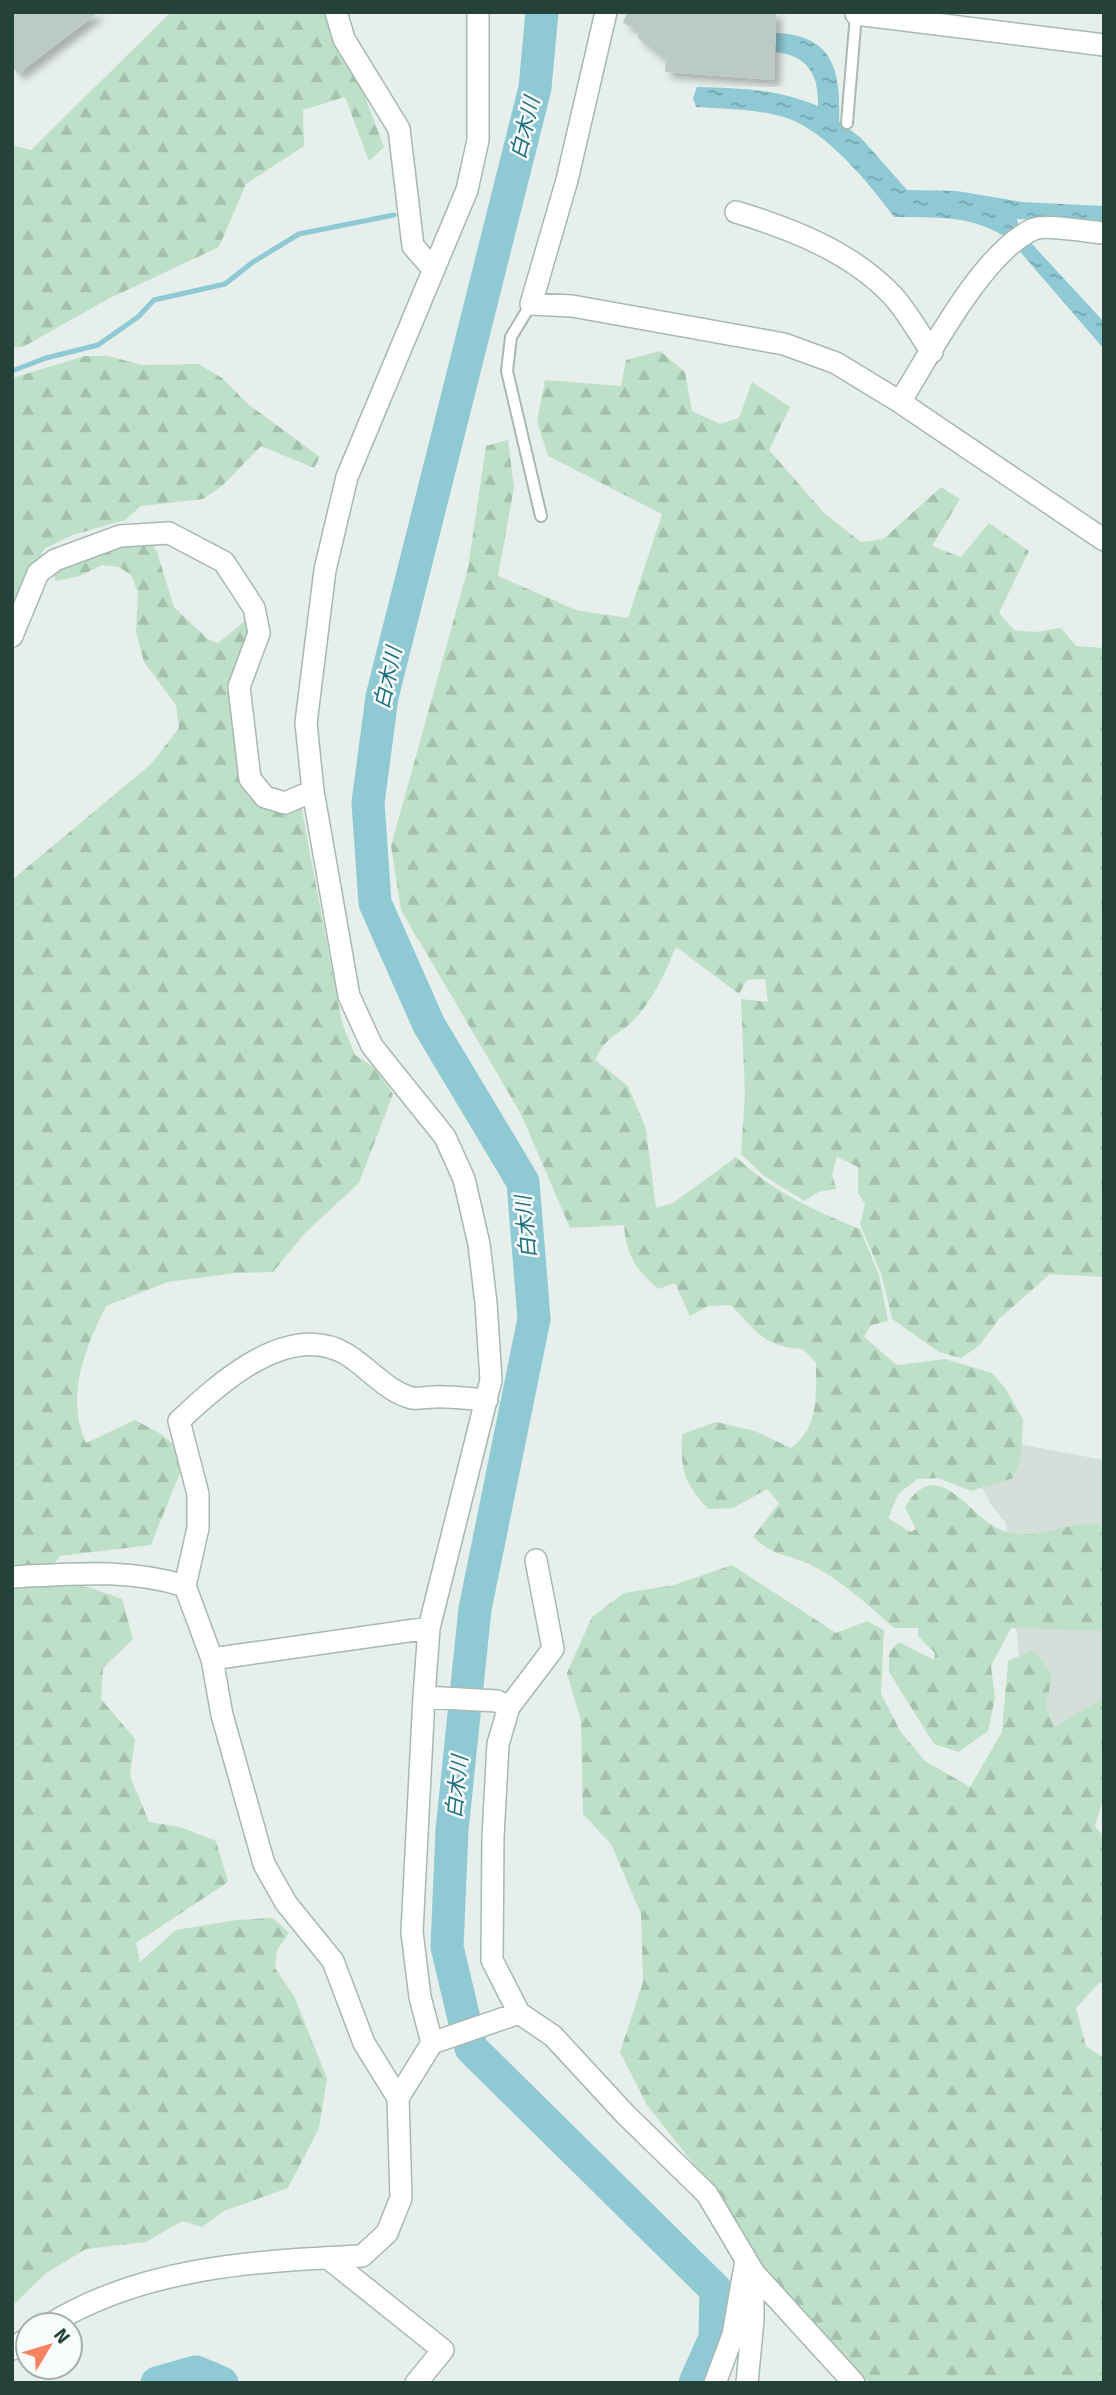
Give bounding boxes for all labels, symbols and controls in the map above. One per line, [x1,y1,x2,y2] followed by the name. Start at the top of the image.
[505,92,546,162] water label: 白木川
[369,643,408,712] water label: 白木川
[510,1192,542,1260] water label: 白木川
[441,1752,473,1820] water label: 白木川
[14,2311,84,2381] north arrow
[48,2324,75,2349] text: N

